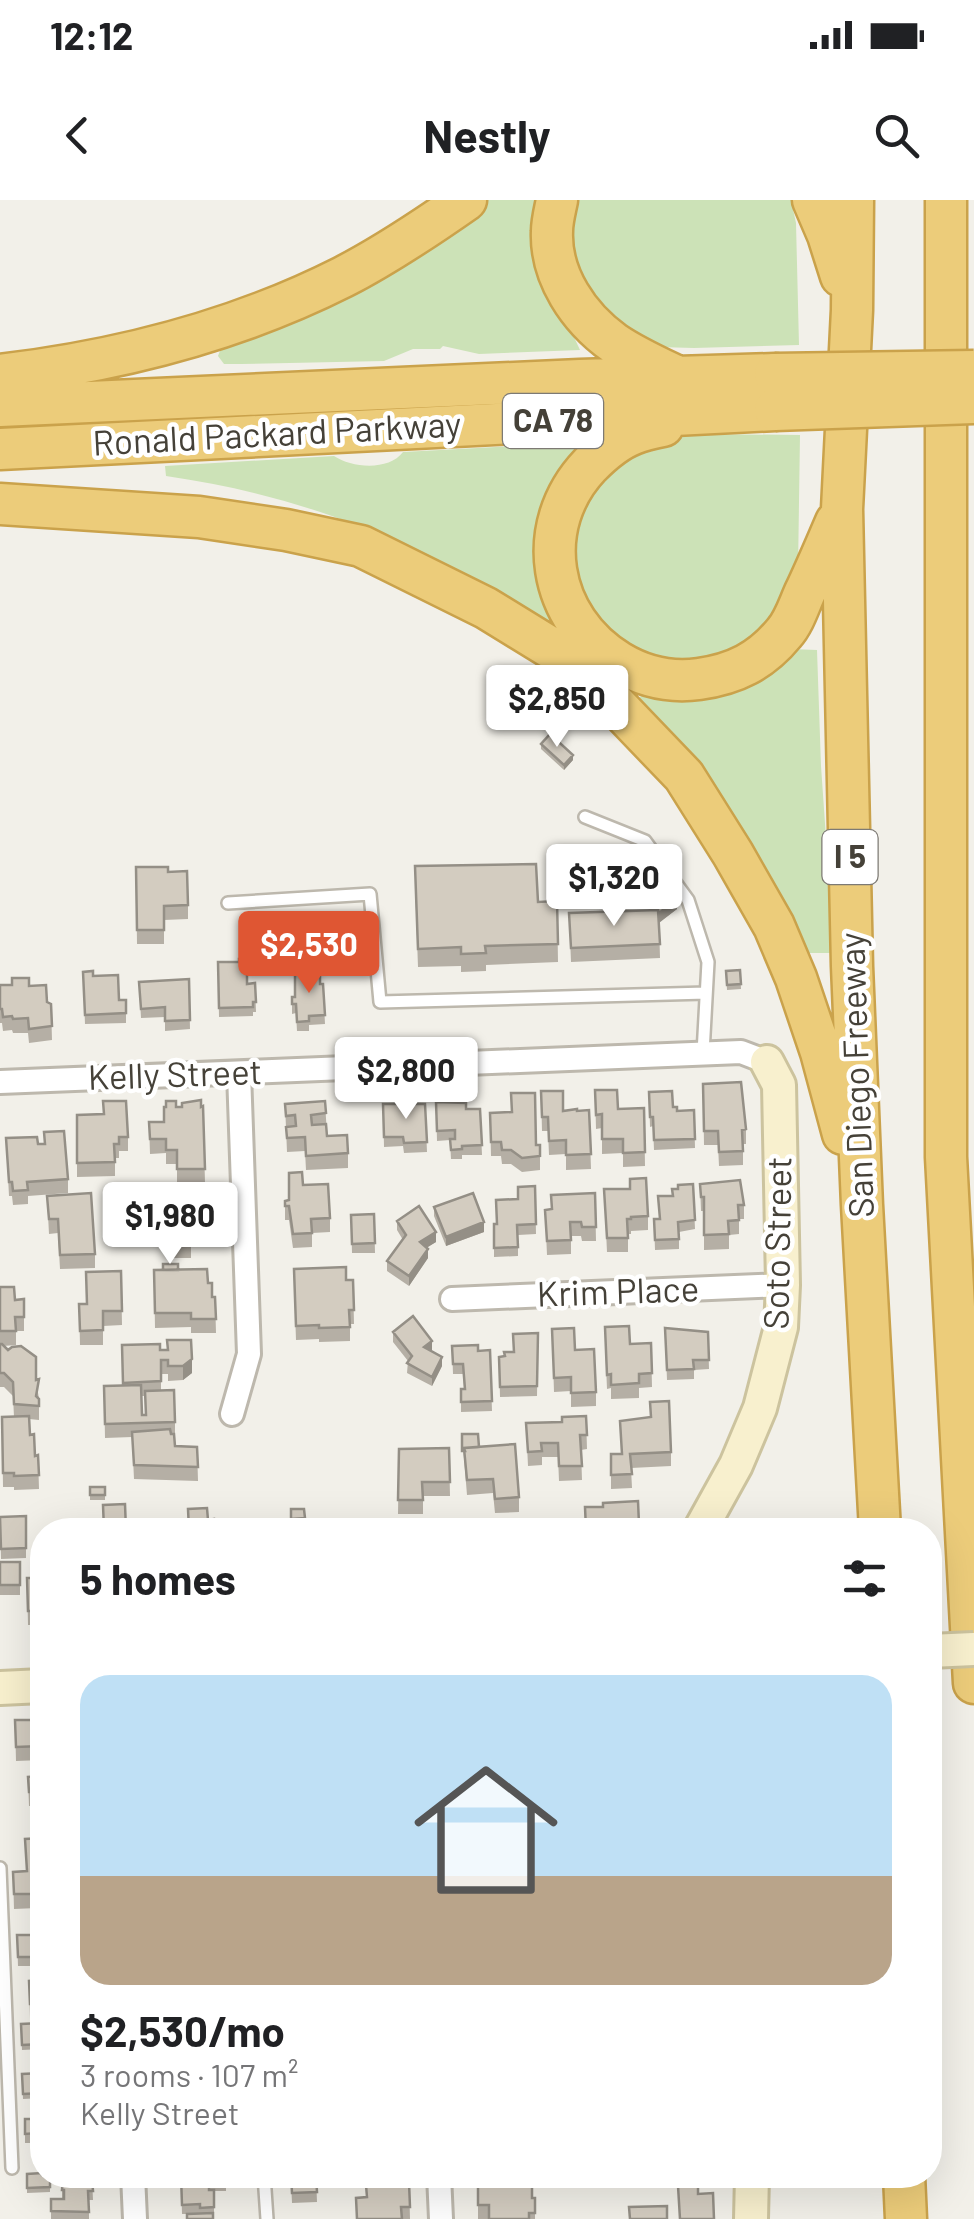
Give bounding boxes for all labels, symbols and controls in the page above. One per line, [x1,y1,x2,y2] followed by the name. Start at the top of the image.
[50,12,133,58] text: 12:12
[50,108,105,163] icon: back
[423,108,551,162] text: Nestly
[869,108,924,163] icon: search
[503,394,603,448] road number: CA 78
[91,401,462,463] street label: Ronald Packard Parkway
[476,665,638,750] pin: $2,850
[508,678,606,716] text: $2,850
[822,830,878,884] road number: I 5
[533,844,695,929] pin: $1,320
[568,857,660,895] text: $1,320
[228,911,390,996] pin: $2,530
[260,924,358,962] text: $2,530
[829,932,881,1219] street label: San Diego Freeway
[325,1037,487,1122] pin: $2,800
[87,1049,263,1097] street label: Kelly Street
[357,1050,455,1088] text: $2,800
[753,1156,799,1330] street label: Soto Street
[89,1182,251,1267] pin: $1,980
[125,1195,215,1233] text: $1,980
[536,1266,700,1314] street label: Krim Place
[837,1551,892,1606] icon: filters
[80,1553,236,1603] text: 5 homes
[396,1740,576,1920] icon: home
[80,2005,285,2055] text: $2,530/mo
[80,2055,298,2093] text: 3 rooms · 107 m²
[80,2093,239,2131] text: Kelly Street

